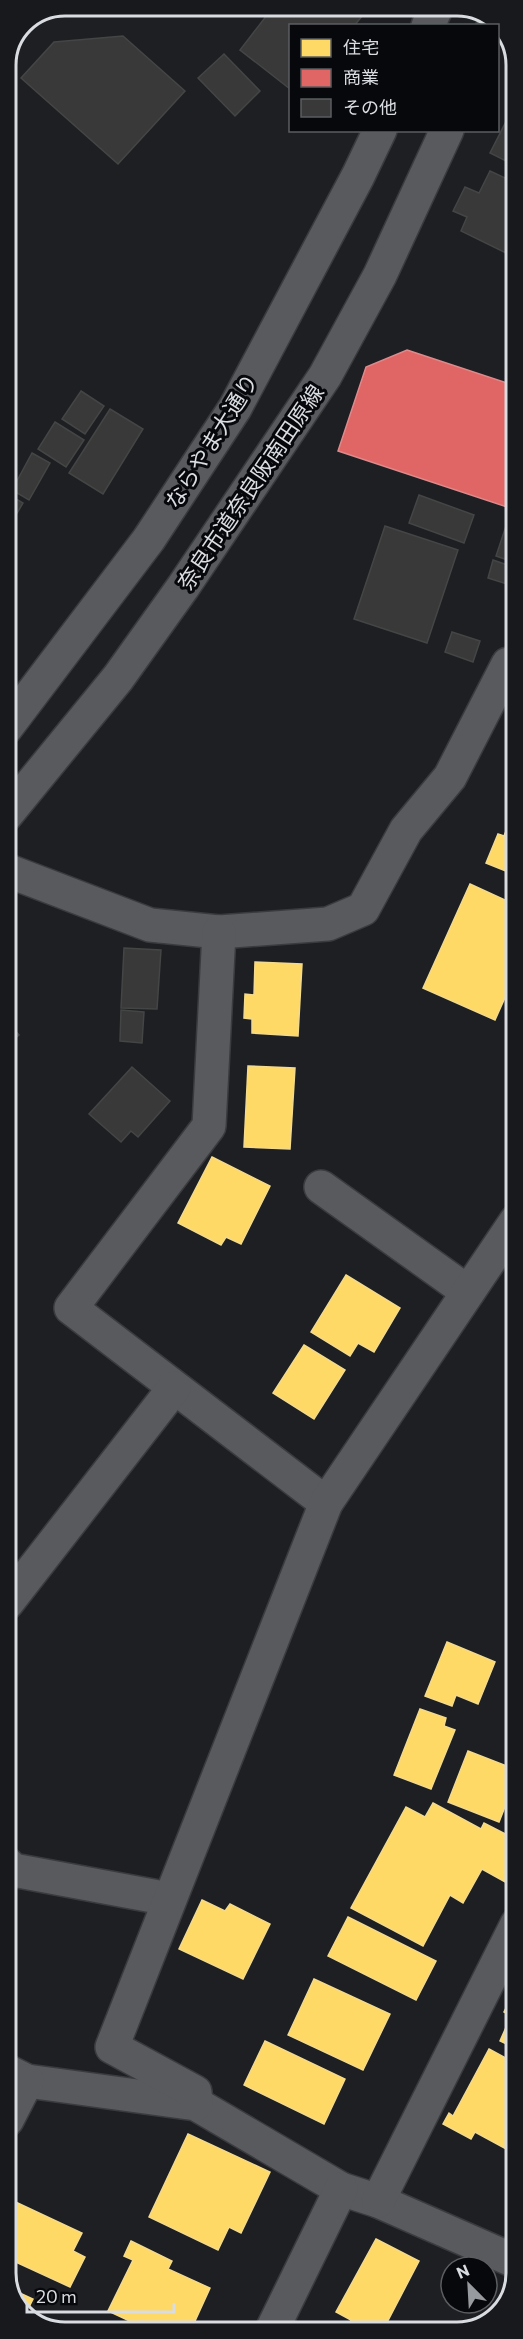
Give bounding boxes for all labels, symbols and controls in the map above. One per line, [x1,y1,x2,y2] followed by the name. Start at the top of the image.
[289,24,499,132] legend
[343,36,379,58] text: 住宅
[343,66,379,88] text: 商業
[343,96,397,118] text: その他
[159,369,263,513] street label: ならやま大通り
[171,379,329,595] street label: 奈良市道奈良阪南田原線
[439,2255,499,2315] north arrow
[453,2260,472,2282] text: N
[27,2276,174,2314] scale bar
[36,2285,77,2307] text: 20 m

